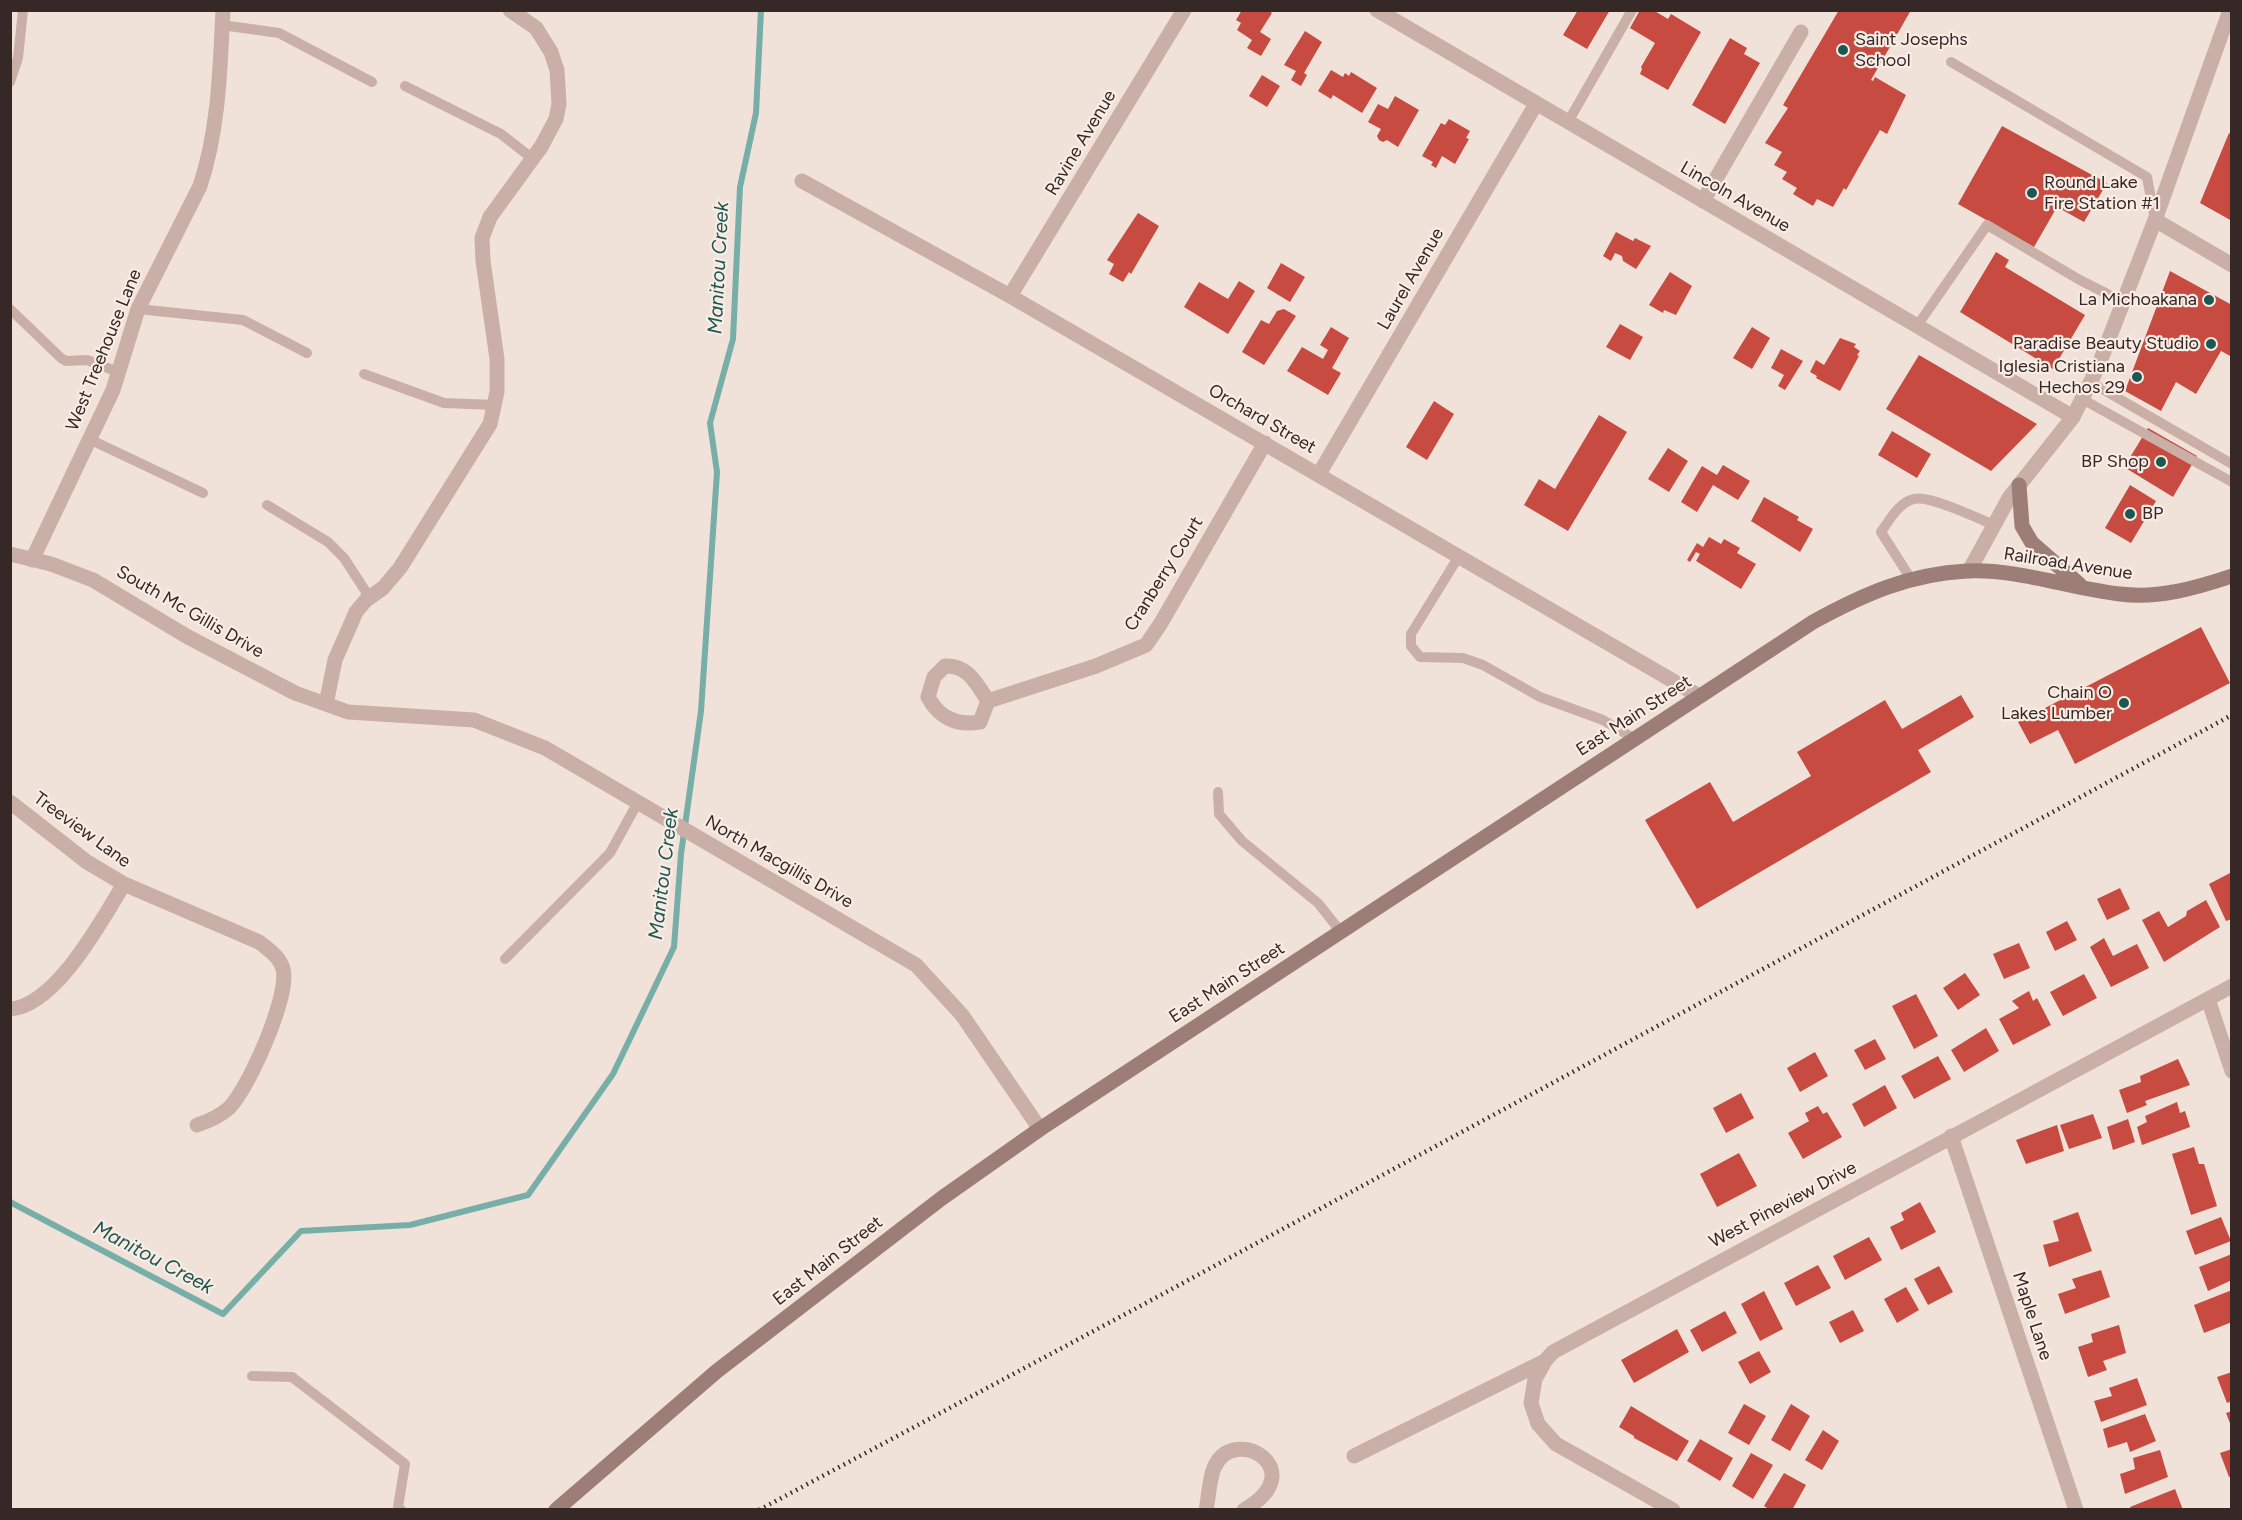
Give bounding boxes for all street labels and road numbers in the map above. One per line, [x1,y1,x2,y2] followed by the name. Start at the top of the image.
[1041,86,1121,200] street label: Ravine Avenue
[1676,157,1794,237] street label: Lincoln Avenue
[1373,224,1449,334] street label: Laurel Avenue
[62,266,146,434] street label: West Treehouse Lane
[1204,380,1320,458] street label: Orchard Street
[1120,513,1208,635] street label: Cranberry Court
[2002,543,2134,585] street label: Railroad Avenue
[112,561,268,663] street label: South Mc Gillis Drive
[1572,671,1696,761] street label: East Main Street
[29,788,135,872] street label: Treeview Lane
[701,811,857,913] street label: North Macgillis Drive
[1165,938,1289,1028] street label: East Main Street
[1706,1157,1860,1253] street label: West Pineview Drive
[769,1212,887,1310] street label: East Main Street
[2008,1269,2056,1363] street label: Maple Lane

